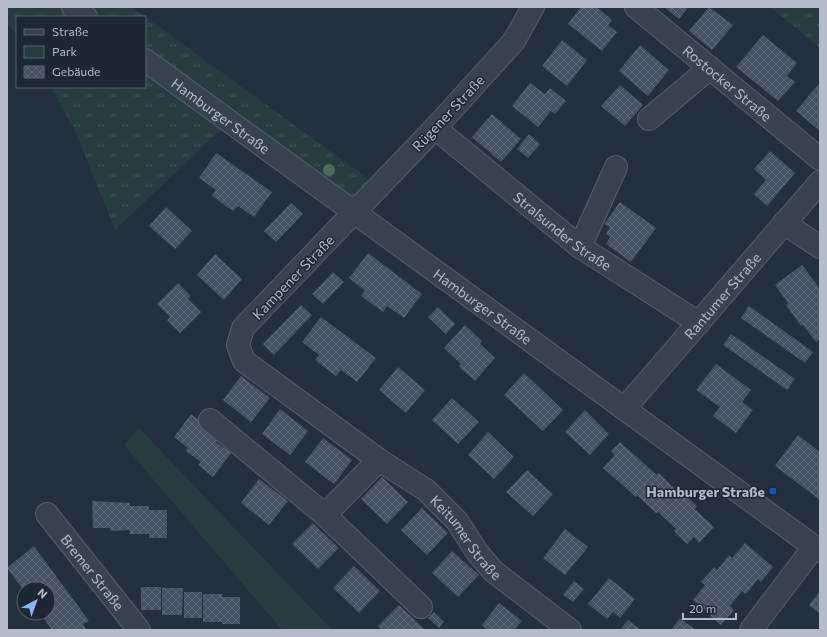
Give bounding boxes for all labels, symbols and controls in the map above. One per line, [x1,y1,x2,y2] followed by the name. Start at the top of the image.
[16,16,146,88] legend
[52,24,88,38] text: Straße
[680,41,776,124] street label: Rostocker Straße
[52,44,78,58] text: Park
[52,64,100,78] text: Gebäude
[408,71,488,155] street label: Rügener Straße
[169,74,273,157] street label: Hamburger Straße
[511,188,615,273] street label: Stralsunder Straße
[248,231,338,323] street label: Kampener Straße
[680,249,764,342] street label: Rantumer Straße
[431,264,535,347] street label: Hamburger Straße
[646,483,765,500] place label: Hamburger Straße
[768,486,778,496] marker: Hamburger Straße
[427,491,505,583] street label: Keitumer Straße
[58,531,128,613] street label: Bremer Straße
[16,581,56,621] north arrow
[36,585,50,601] text: N
[683,595,736,621] scale bar
[689,601,716,615] text: 20 m

